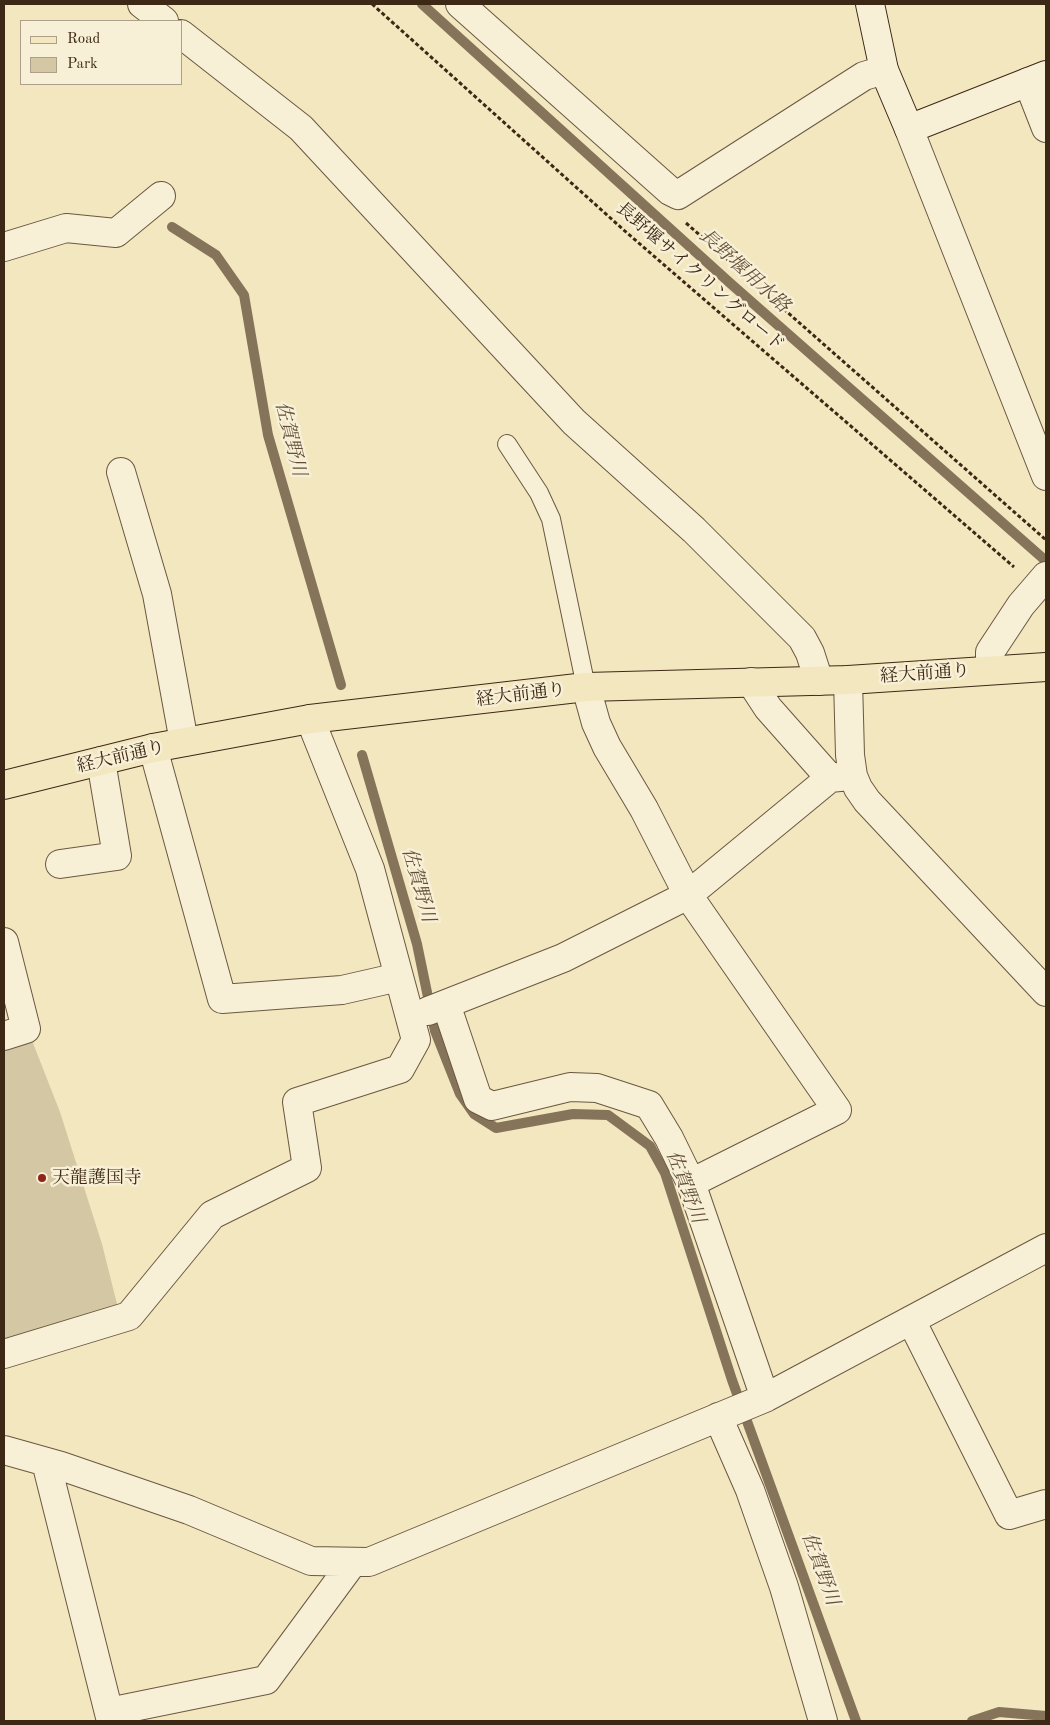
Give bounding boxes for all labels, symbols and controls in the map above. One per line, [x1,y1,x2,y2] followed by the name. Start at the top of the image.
[20,20,182,85] legend
[67,32,100,47] text: Road
[67,57,98,72] text: Park
[611,198,789,356] street label: 長野堰サイクリングロード
[694,224,794,318] water label: 長野堰用水路
[270,399,310,479] water label: 佐賀野川
[879,660,971,688] street label: 経大前通り
[475,679,567,711] street label: 経大前通り
[75,736,167,778] street label: 経大前通り
[397,845,439,925] water label: 佐賀野川
[661,1147,709,1227] water label: 佐賀野川
[52,1167,142,1189] place label: 天龍護国寺
[36,1172,48,1184] marker: 天龍護国寺
[796,1529,844,1609] water label: 佐賀野川

